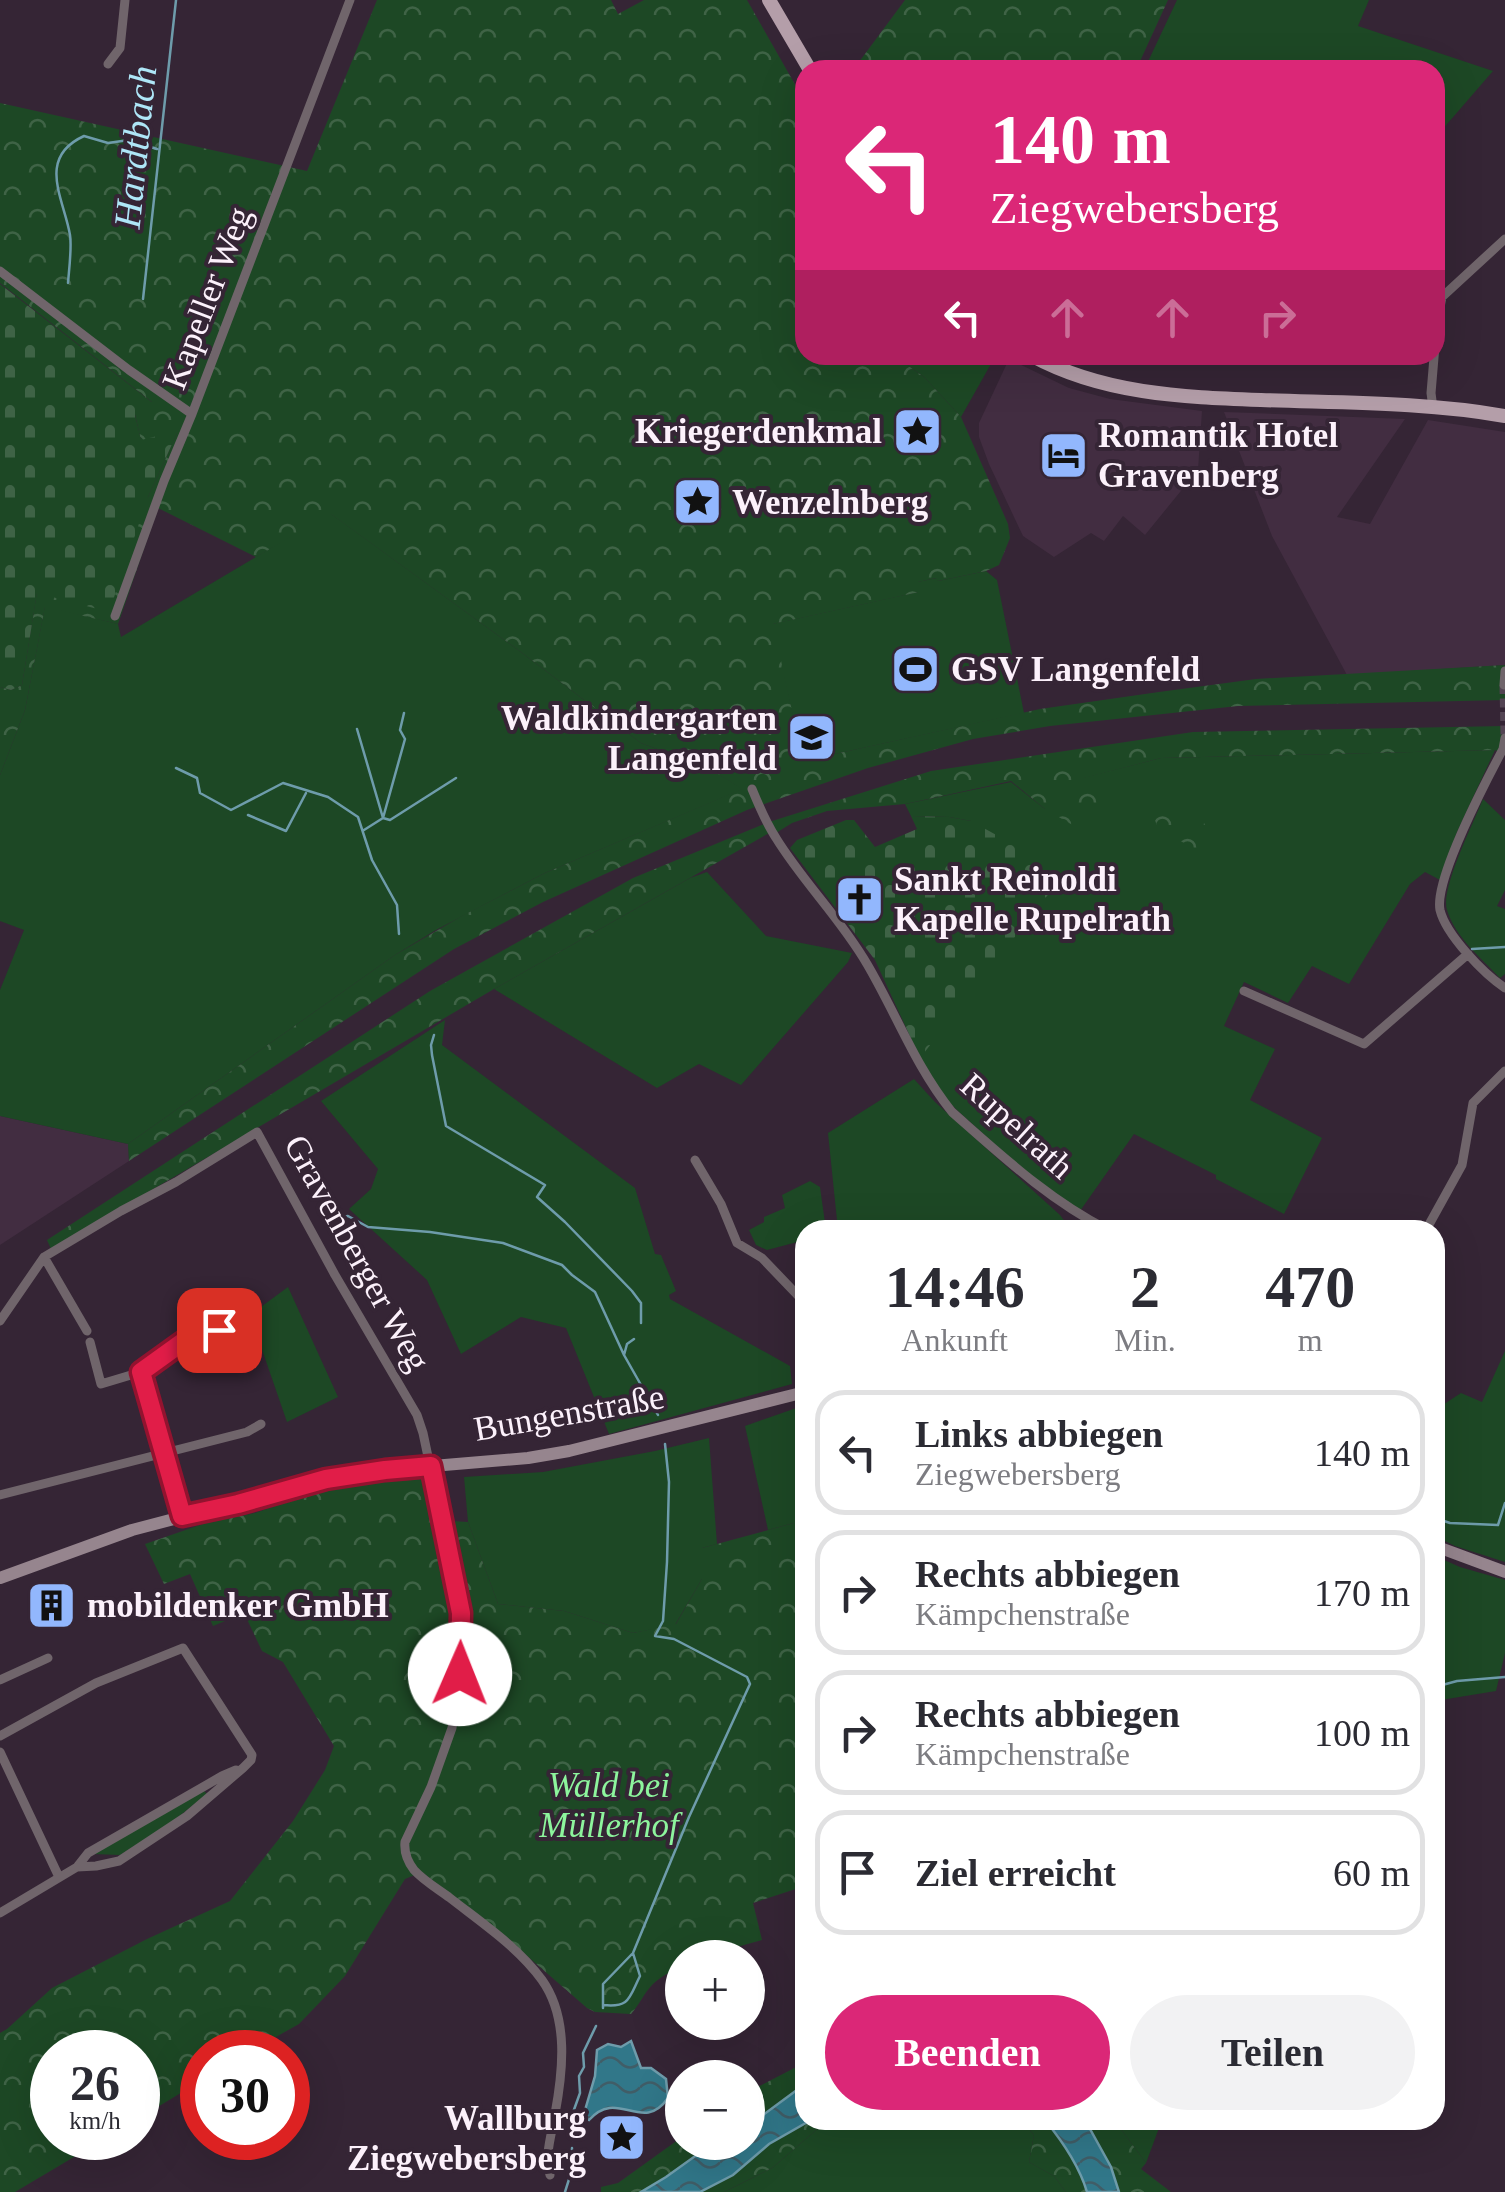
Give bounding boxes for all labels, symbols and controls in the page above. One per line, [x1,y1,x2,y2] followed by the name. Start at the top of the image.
[105,64,164,231] water label: Hardtbach
[825,100,955,230] icon: left
[990,101,1171,178] text: 140 m
[990,183,1279,233] text: Ziegwebersberg
[154,201,260,395] street label: Kapeller Weg
[935,290,990,345] icon: left
[1040,290,1095,345] icon: ahead
[1145,290,1200,345] icon: ahead
[1250,290,1305,345] icon: right
[891,405,943,457] place icon: Kriegerdenkmal
[635,412,882,451] place label: Kriegerdenkmal
[1098,416,1338,495] place label: Romantik Hotel Gravenberg
[1037,429,1089,481] hotel icon: Romantik Hotel Gravenberg
[671,476,723,528] place icon: Wenzelnberg
[732,483,929,522] place label: Wenzelnberg
[890,643,942,695] sports icon: GSV Langenfeld
[951,650,1201,689] place label: GSV Langenfeld
[501,699,778,778] place label: Waldkindergarten Langenfeld
[786,712,838,764] school or university icon: Waldkindergarten Langenfeld
[894,860,1171,939] place label: Sankt Reinoldi Kapelle Rupelrath
[833,873,885,925] church icon: Sankt Reinoldi Kapelle Rupelrath
[953,1065,1082,1187] street label: Rupelrath
[276,1128,438,1378] street label: Gravenberger Weg
[885,1254,1025,1320] text: 14:46
[1130,1254,1160,1320] text: 2
[1265,1254,1355,1320] text: 470
[177,1288,262,1373] pin
[192,1303,247,1358] icon: arrive
[901,1322,1008,1358] text: Ankunft
[1114,1322,1176,1358] text: Min.
[1298,1322,1323,1358] text: m
[471,1377,667,1449] street label: Bungenstraße
[915,1413,1163,1455] text: Links abbiegen
[830,1425,885,1480] icon: left
[1314,1432,1410,1474] text: 140 m
[915,1456,1121,1492] text: Ziegwebersberg
[915,1553,1180,1595] text: Rechts abbiegen
[830,1565,885,1620] icon: right
[1314,1572,1410,1614] text: 170 m
[26,1579,78,1631] building icon: mobildenker GmbH
[87,1586,389,1625] place label: mobildenker GmbH
[915,1596,1130,1632] text: Kämpchenstraße
[408,1622,512,1726] position arrow
[915,1693,1180,1735] text: Rechts abbiegen
[830,1705,885,1760] icon: right
[1314,1712,1410,1754] text: 100 m
[915,1736,1130,1772] text: Kämpchenstraße
[538,1766,683,1845] park label: Wald bei Müllerhof
[830,1845,885,1900] icon: arrive
[915,1852,1116,1894] text: Ziel erreicht
[1333,1852,1410,1894] text: 60 m
[665,1940,765,2160] map controls
[665,1940,765,2040] button: +
[825,1995,1110,2110] button: Beenden
[1130,1995,1415,2110] button: Teilen
[180,2030,310,2160] speed limit sign: 30
[70,2055,120,2111] text: 26
[665,2060,765,2160] button: −
[347,2099,586,2178] place label: Wallburg Ziegwebersberg
[69,2107,121,2134] text: km/h
[595,2112,647,2164] place icon: Wallburg Ziegwebersberg

